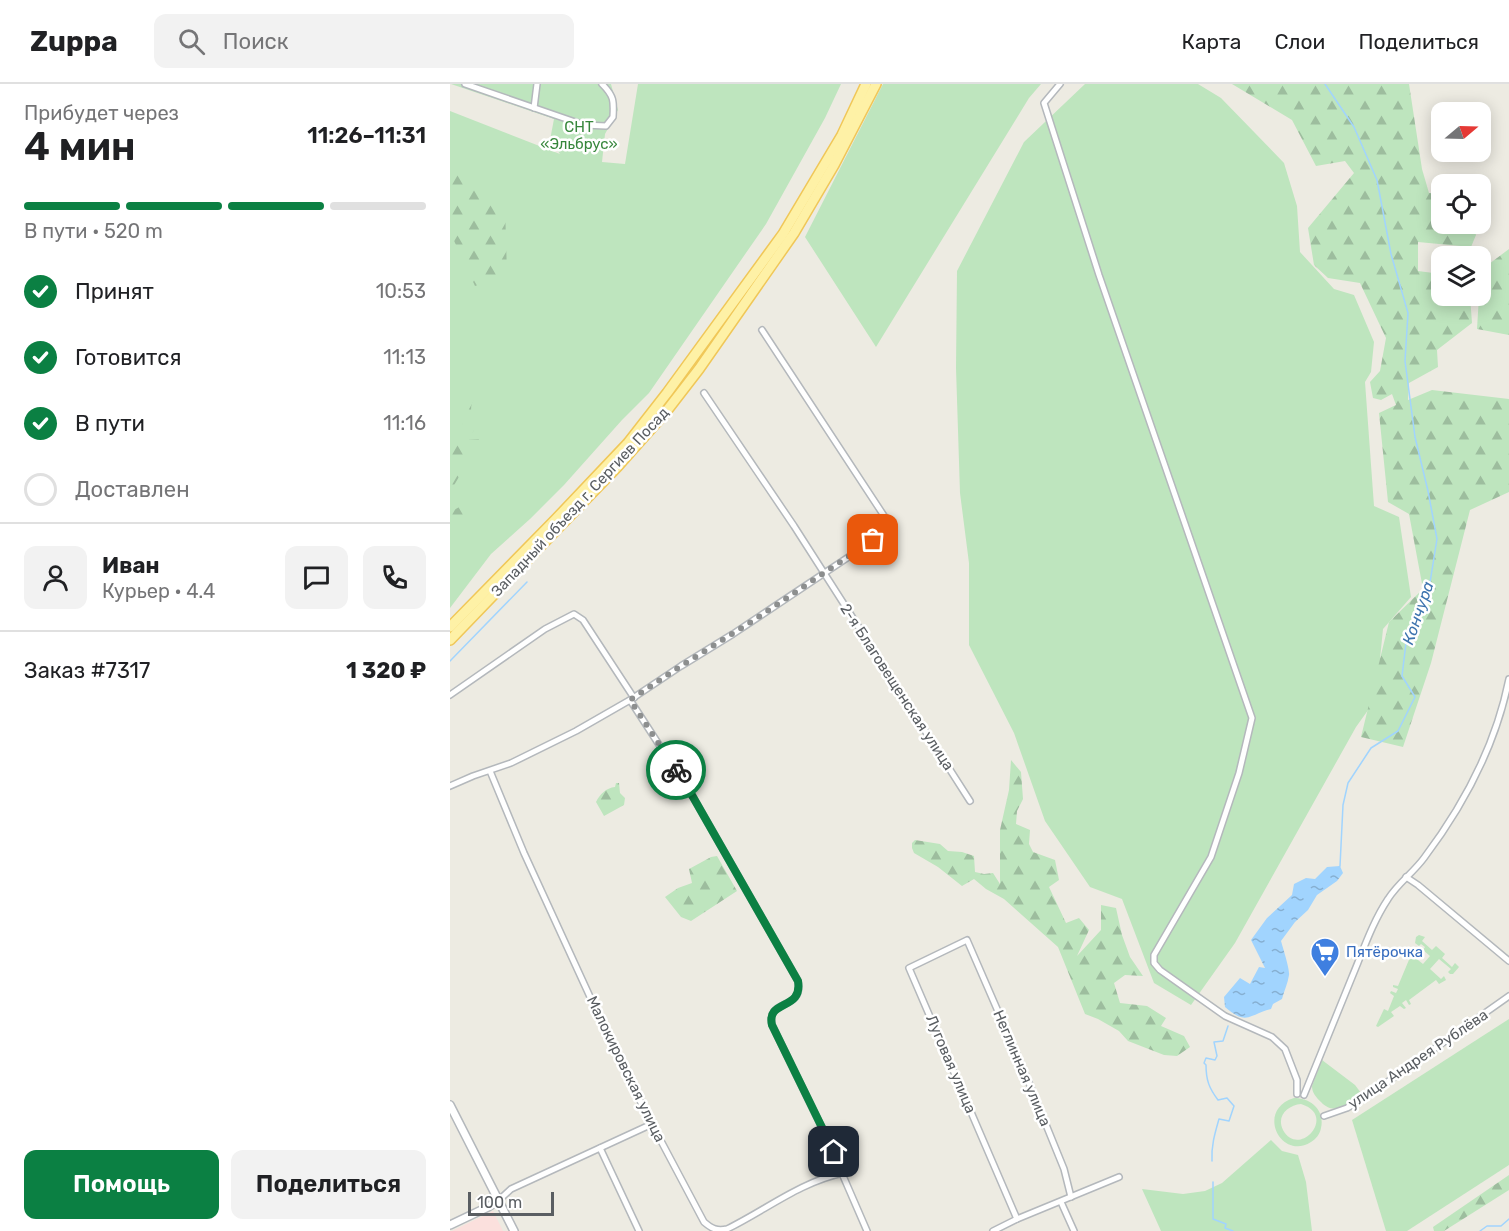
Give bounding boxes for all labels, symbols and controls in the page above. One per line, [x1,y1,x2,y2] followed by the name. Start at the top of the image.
[154,14,574,68] search box
[30,25,118,58] text: Zuppa
[175,25,208,58] icon: search
[223,28,288,55] text: Поиск
[1181,29,1241,54] text: Карта
[1274,29,1325,54] text: Слои
[1358,29,1479,54] text: Поделиться
[24,101,179,125] text: Прибудет через
[1431,102,1491,162] north arrow
[1431,102,1491,306] map controls
[540,118,618,153] park label: СНТ «Эльбрус»
[307,122,426,149] text: 11:26–11:31
[24,124,136,170] text: 4 мин
[1431,174,1491,234] button: locate
[24,219,163,243] text: В пути · 520 m
[1431,246,1491,306] button: layers
[24,275,57,308] icon: check
[75,278,154,305] text: Принят
[376,279,426,303] text: 10:53
[24,341,57,374] icon: check
[75,344,181,371] text: Готовится
[383,345,426,369] text: 11:13
[488,404,672,600] street label: Западный объезд г. Сергиев Посад
[24,407,57,440] icon: check
[75,410,145,437] text: В пути
[383,411,426,435] text: 11:16
[75,476,190,503] text: Доставлен
[847,514,898,565] pin
[856,523,889,556] icon: bag
[24,546,87,609] button: person
[285,546,348,609] button: chat
[363,546,426,609] button: phone
[102,552,160,579] text: Иван
[102,579,215,603] text: Курьер · 4.4
[1398,579,1438,647] water label: Кончура
[836,600,958,774] street label: 2-я Благовещенская улица
[24,657,150,684] text: Заказ #7317
[346,657,426,684] text: 1 320 ₽
[646,740,706,800] courier
[660,754,693,787] icon: bike
[1309,936,1341,978] supermarket icon: Пятёрочка
[1346,943,1423,961] place label: Пятёрочка
[583,993,669,1145] street label: Малокировская улица
[1345,1006,1491,1112] street label: улица Андрея Рублёва
[989,1007,1055,1129] street label: Неглинная улица
[922,1012,980,1116] street label: Луговая улица
[808,1126,859,1177] pin
[817,1135,850,1168] icon: home
[24,1150,219,1219] button: Помощь
[231,1150,426,1219] button: Поделиться
[468,1189,554,1216] scale bar
[477,1193,522,1212] text: 100 m

